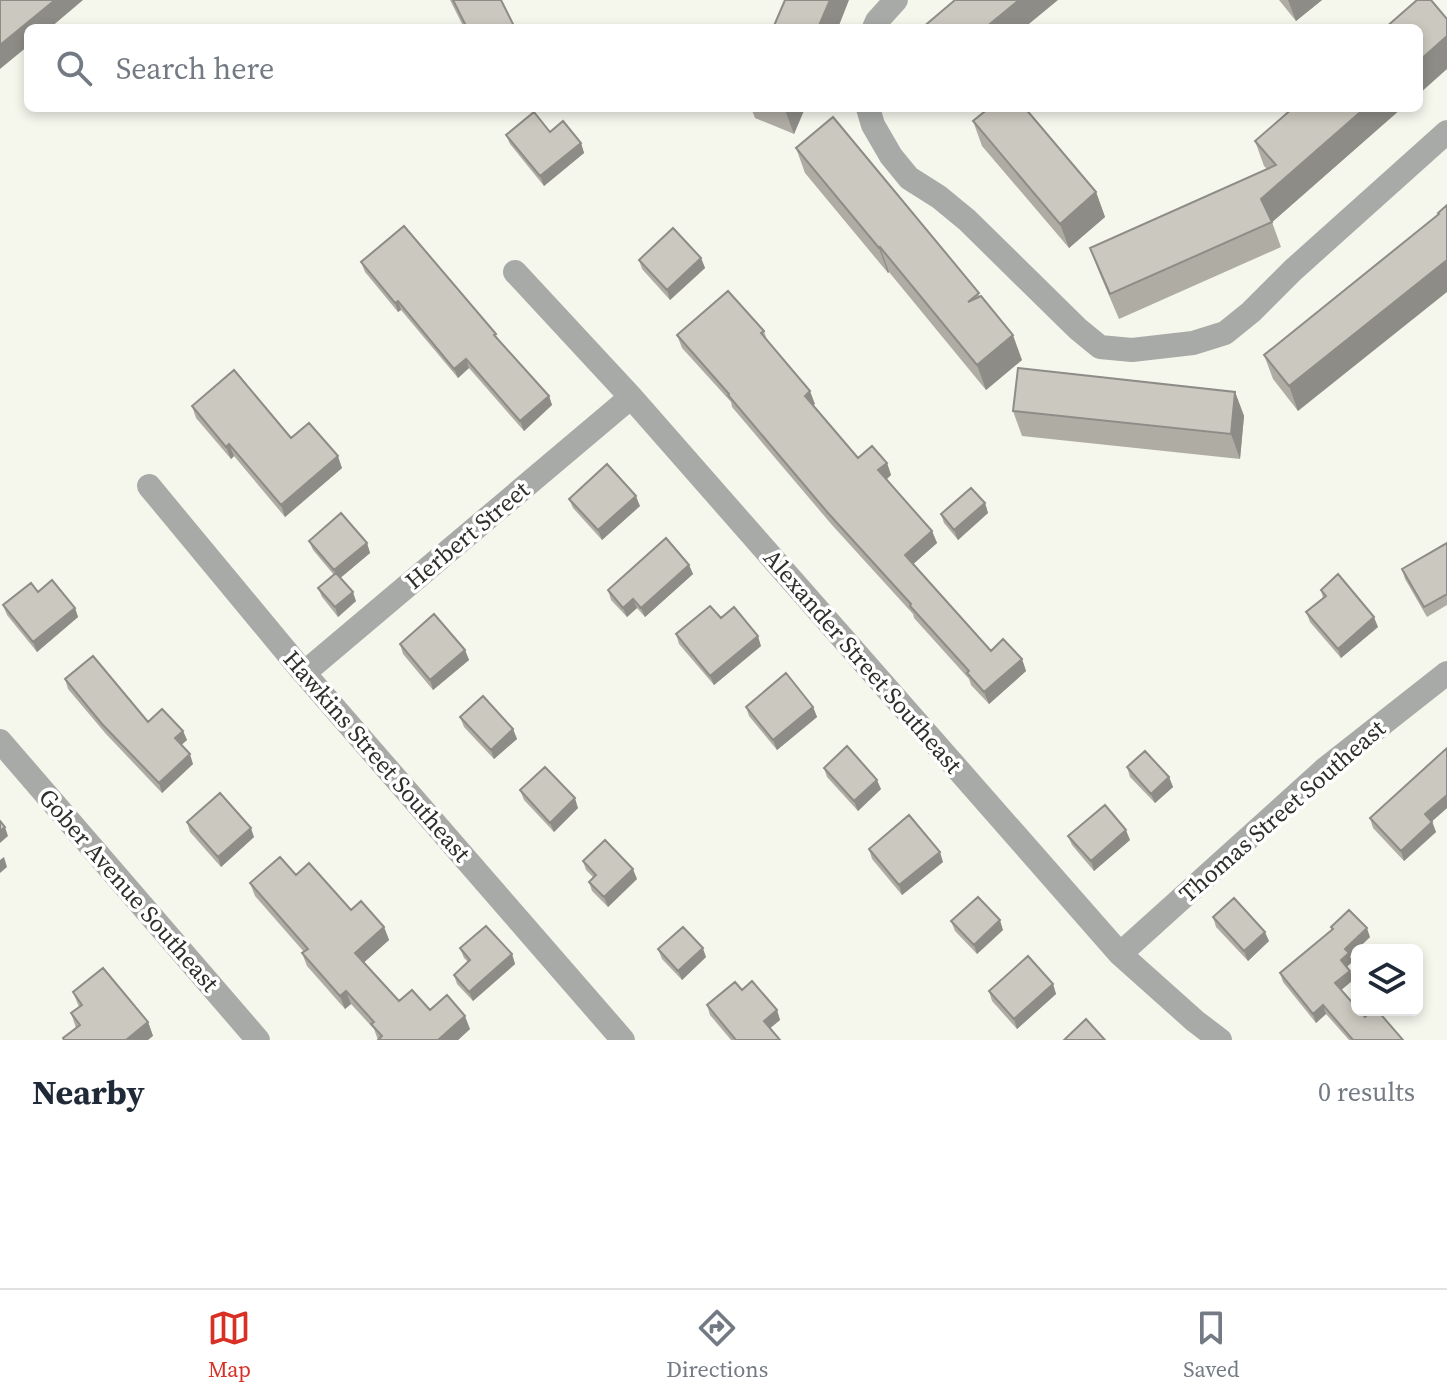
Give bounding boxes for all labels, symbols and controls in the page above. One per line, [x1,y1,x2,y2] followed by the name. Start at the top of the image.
[24,24,1423,112] search box
[52,46,96,90] icon: search
[116,48,274,89] text: Search here
[398,473,536,597] street label: Herbert Street
[756,542,970,780] street label: Alexander Street Southeast
[276,643,478,869] street label: Hawkins Street Southeast
[1172,712,1392,910] street label: Thomas Street Southeast
[31,781,227,999] street label: Gober Avenue Southeast
[1351,944,1423,1016] map controls
[1351,944,1423,1016] button: layers
[32,1069,145,1115] text: Nearby
[1318,1074,1415,1110] text: 0 results
[207,1306,251,1384] tab: Map
[666,1306,768,1384] tab: Directions
[1183,1306,1240,1384] tab: Saved

